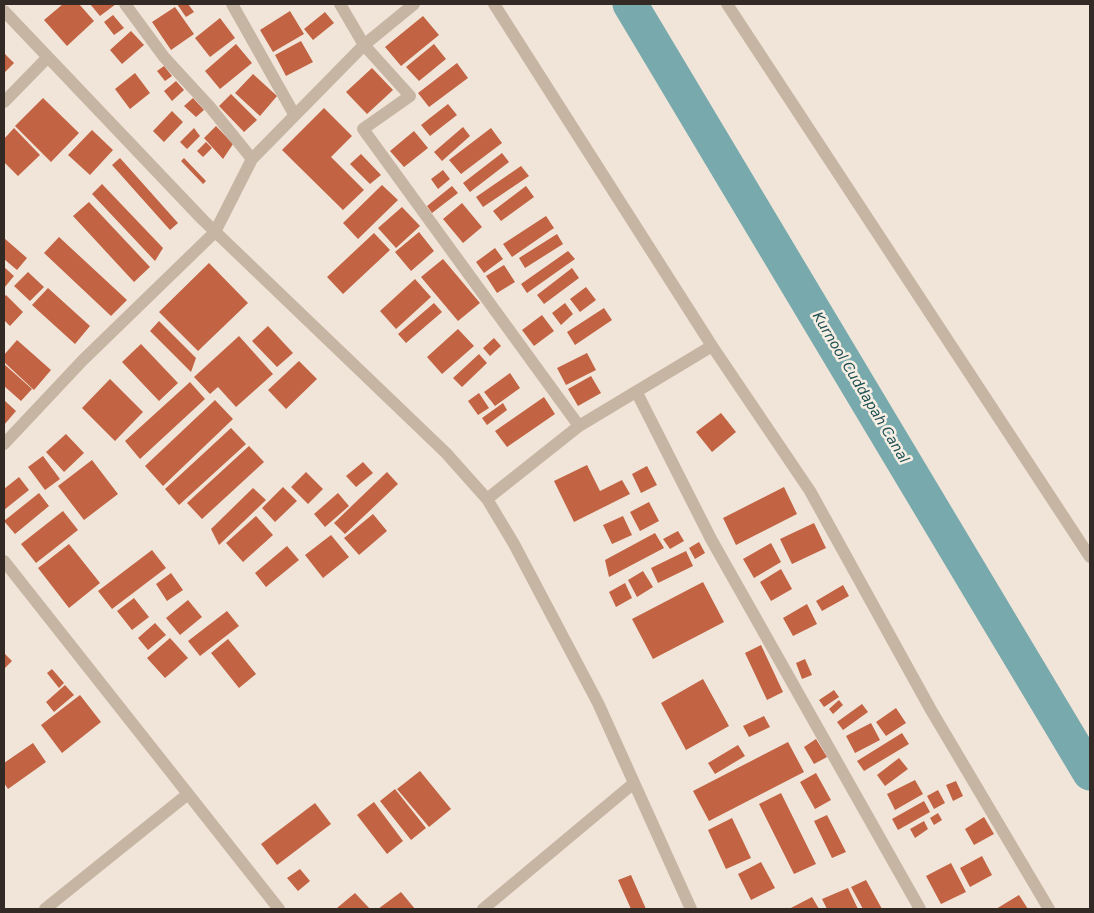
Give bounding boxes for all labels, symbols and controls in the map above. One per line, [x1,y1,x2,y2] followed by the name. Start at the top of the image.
[808,309,912,467] water label: Kurnool Cuddapah Canal

